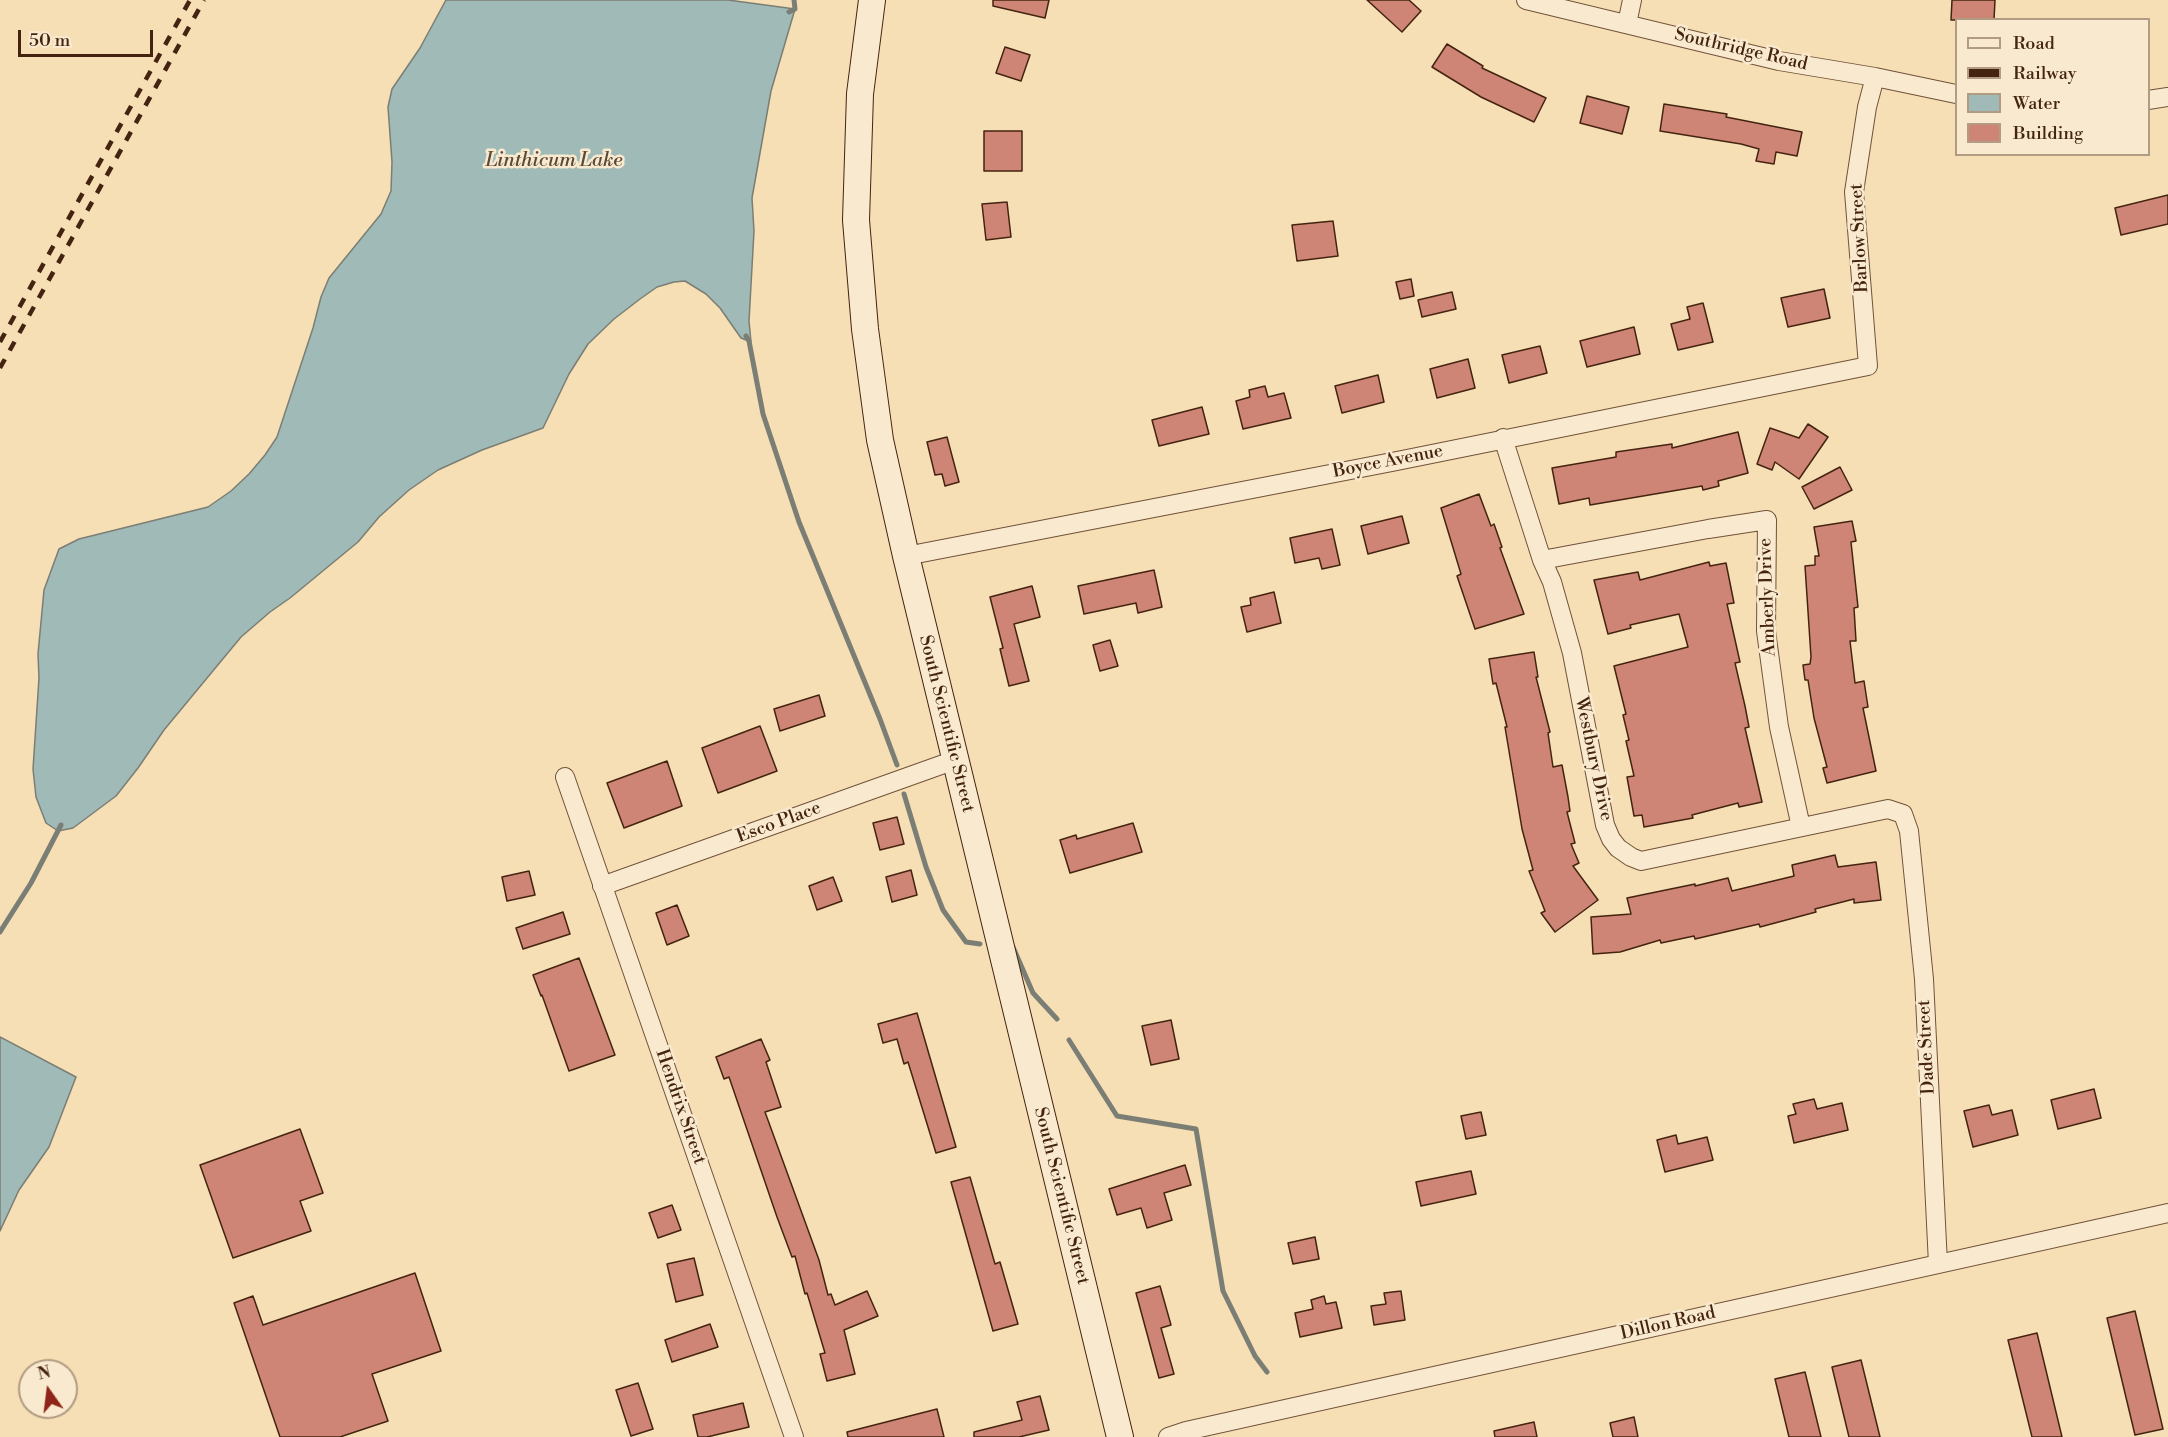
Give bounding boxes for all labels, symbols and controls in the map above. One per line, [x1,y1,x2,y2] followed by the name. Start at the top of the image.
[21,18,156,56] scale bar
[1955,18,2150,156] legend
[1672,24,1810,76] street label: Southridge Road
[29,29,70,52] text: 50 m
[2013,32,2055,55] text: Road
[2013,62,2076,85] text: Railway
[2013,92,2060,115] text: Water
[2013,122,2083,145] text: Building
[485,149,623,173] water label: Linthicum Lake
[1846,183,1874,293] street label: Barlow Street
[1331,441,1445,483] street label: Boyce Avenue
[1755,537,1781,657] street label: Amberly Drive
[914,633,978,815] street label: South Scientific Street
[1569,695,1617,823] street label: Westbury Drive
[734,798,824,848] street label: Esco Place
[1914,999,1940,1095] street label: Dade Street
[650,1047,710,1167] street label: Hendrix Street
[1029,1105,1093,1287] street label: South Scientific Street
[1618,1303,1718,1345] street label: Dillon Road
[18,1359,78,1419] north arrow
[36,1362,53,1385] text: N

